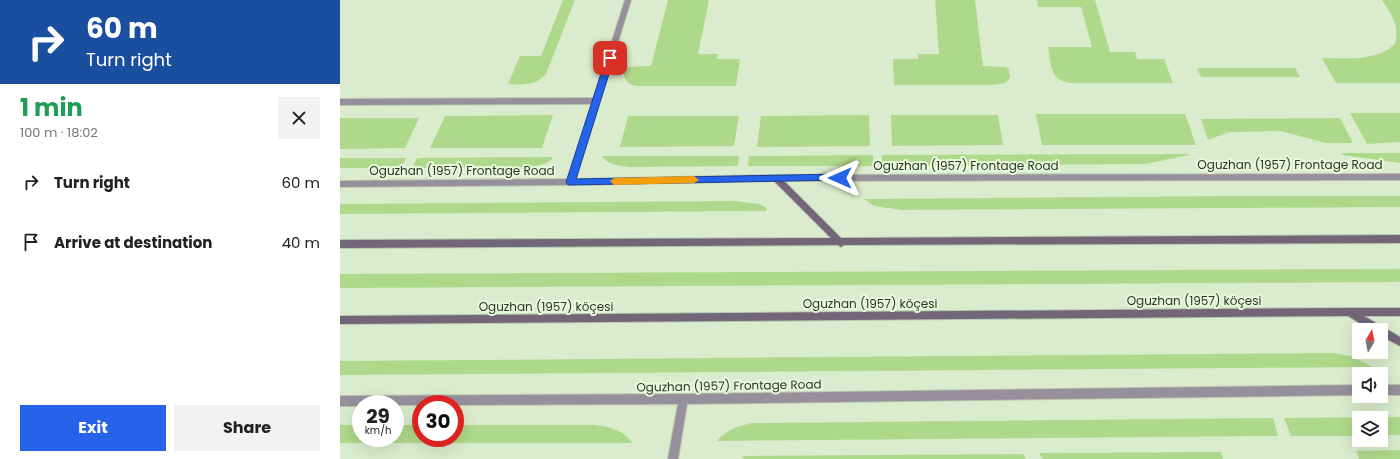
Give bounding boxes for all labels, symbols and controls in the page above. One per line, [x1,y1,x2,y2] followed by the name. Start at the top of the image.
[86,9,158,48] text: 60 m
[20,16,72,68] icon: right
[593,41,627,75] pin
[86,47,172,72] text: Turn right
[599,47,621,69] icon: arrive
[20,91,83,124] text: 1 min
[278,97,320,139] button: close
[20,123,98,142] text: 100 m · 18:02
[1197,156,1383,173] street label: Oguzhan (1957) Frontage Road
[819,157,861,199] position arrow
[873,157,1059,174] street label: Oguzhan (1957) Frontage Road
[369,162,555,179] street label: Oguzhan (1957) Frontage Road
[20,171,42,193] icon: right
[54,172,130,193] text: Turn right
[282,172,320,193] text: 60 m
[20,231,42,253] icon: arrive
[54,232,212,253] text: Arrive at destination
[282,232,320,253] text: 40 m
[1127,292,1261,309] street label: Oguzhan (1957) köçesi
[803,295,937,312] street label: Oguzhan (1957) köçesi
[479,298,613,315] street label: Oguzhan (1957) köçesi
[1352,323,1388,359] north arrow
[1352,323,1388,447] map controls
[1352,367,1388,403] button: sound
[636,375,822,396] street label: Oguzhan (1957) Frontage Road
[412,395,464,447] speed limit sign: 30
[366,402,390,430] text: 29
[20,405,166,451] button: Exit
[174,405,320,451] button: Share
[1352,411,1388,447] button: layers
[365,423,391,438] text: km/h

